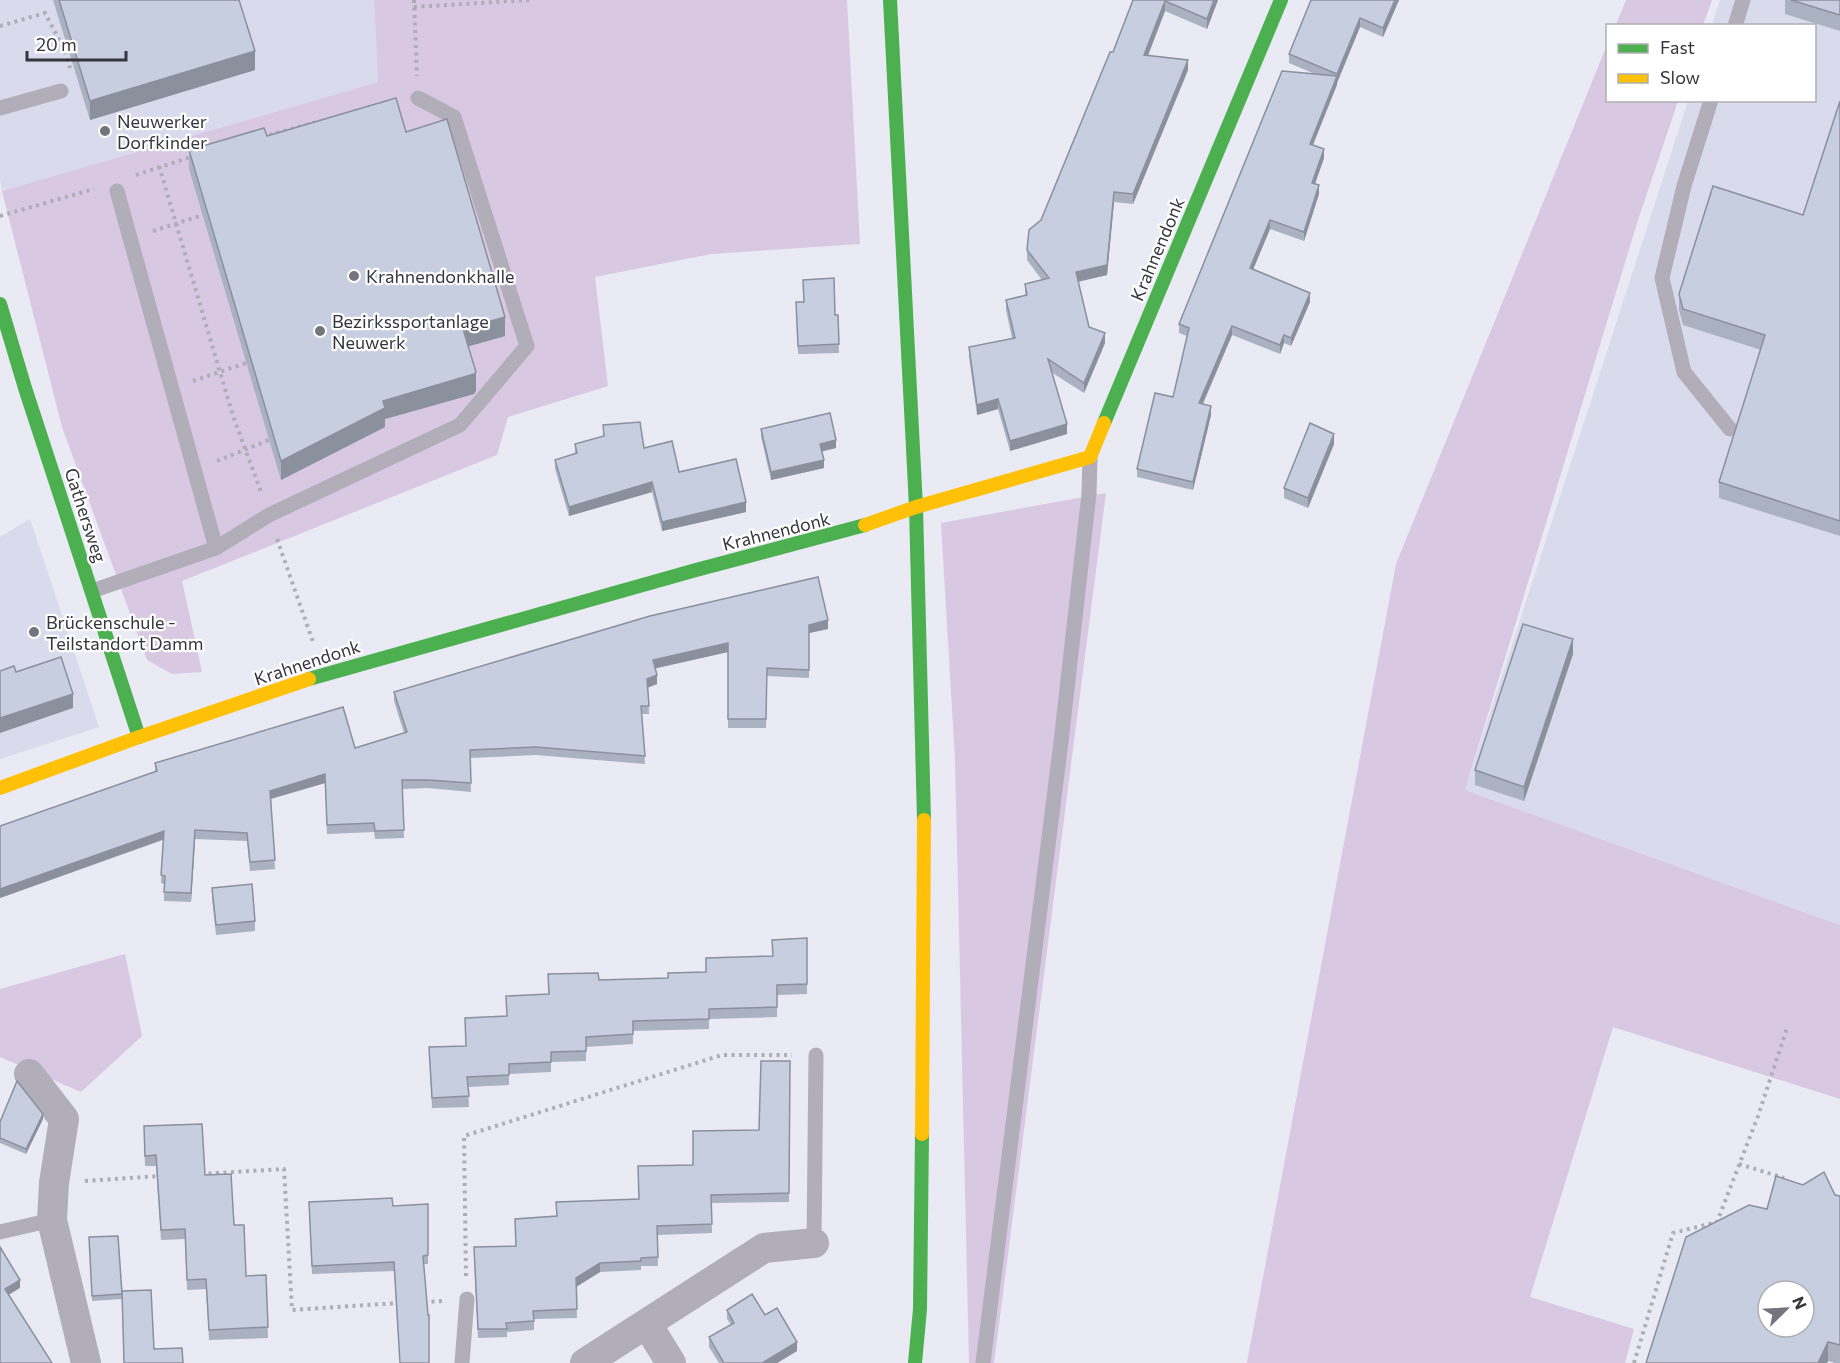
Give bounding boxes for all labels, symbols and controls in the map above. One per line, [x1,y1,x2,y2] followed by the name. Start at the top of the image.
[27,24,126,62] scale bar
[1606,24,1816,102] legend
[36,33,77,55] text: 20 m
[1660,36,1695,58] text: Fast
[1660,66,1700,88] text: Slow
[117,110,207,153] place label: Neuwerker Dorfkinder
[98,124,112,138] marker: Neuwerker Dorfkinder
[1125,194,1189,304] street label: Krahnendonk
[366,265,515,287] place label: Krahnendonkhalle
[347,269,361,283] marker: Krahnendonkhalle
[332,310,489,353] place label: Bezirkssportanlage Neuwerk
[313,324,327,338] marker: Bezirkssportanlage Neuwerk
[60,465,112,565] street label: Gathersweg
[720,507,832,555] street label: Krahnendonk
[46,611,203,654] place label: Brückenschule - Teilstandort Damm
[27,625,41,639] marker: Brückenschule - Teilstandort Damm
[251,634,363,689] street label: Krahnendonk
[1756,1279,1816,1339] north arrow
[1789,1293,1811,1312] text: N

